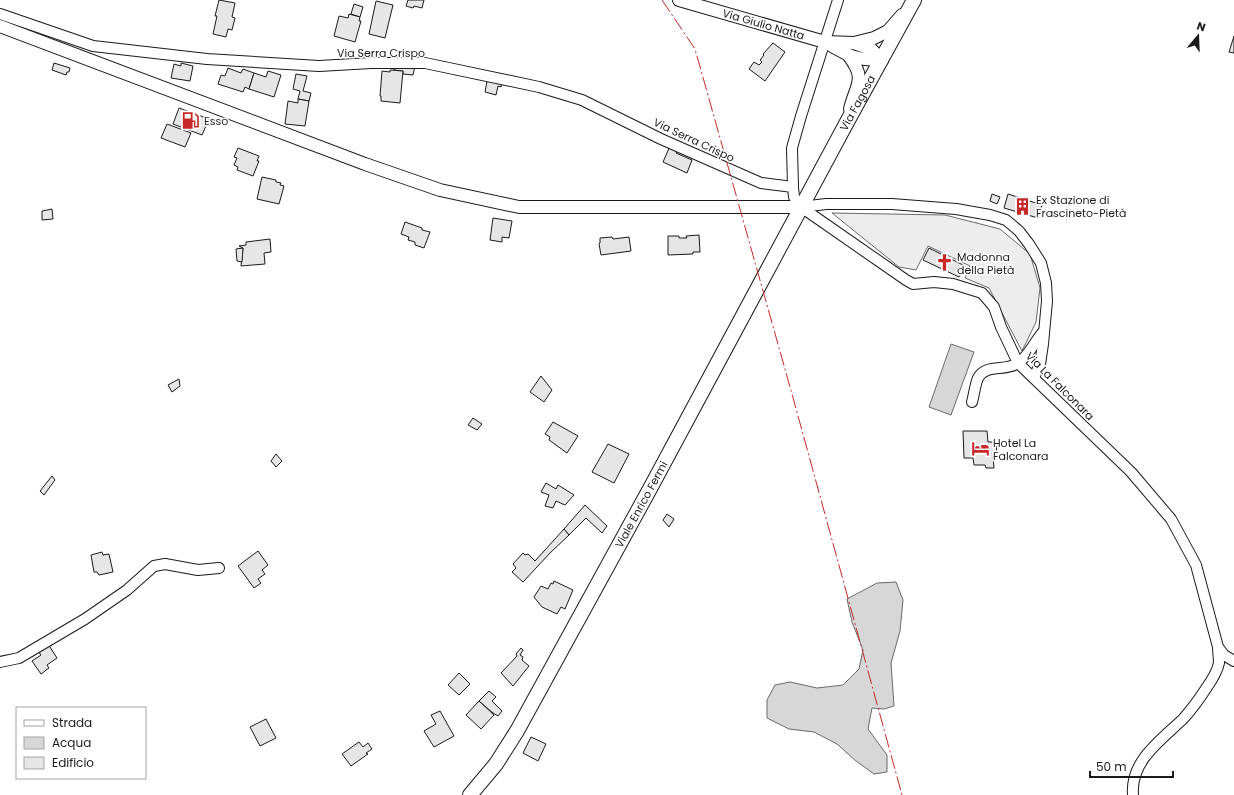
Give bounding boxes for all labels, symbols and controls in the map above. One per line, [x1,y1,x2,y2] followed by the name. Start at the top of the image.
[721,5,807,44] street label: Via Giulio Natta
[1178,16,1218,56] north arrow
[1195,18,1208,35] text: N
[337,45,425,61] street label: Via Serra Crispo
[836,72,879,134] street label: Via Fagosa
[181,111,201,131] fuel station icon: Esso
[204,113,228,129] place label: Esso
[651,114,737,166] street label: Via Serra Crispo
[1036,192,1127,221] place label: Ex Stazione di Frascineto-Pietà
[1013,196,1033,216] building icon: Ex Stazione di Frascineto-Pietà
[957,249,1014,278] place label: Madonna della Pietà
[934,253,954,273] church icon: Madonna della Pietà
[1022,348,1098,424] street label: Via La Falconara
[993,435,1048,464] place label: Hotel La Falconara
[970,439,990,459] hotel icon: Hotel La Falconara
[611,458,672,551] street label: Viale Enrico Fermi
[16,707,146,779] legend
[52,714,92,731] text: Strada
[52,734,91,751] text: Acqua
[1090,753,1173,779] scale bar
[52,754,94,771] text: Edificio
[1096,758,1127,775] text: 50 m

